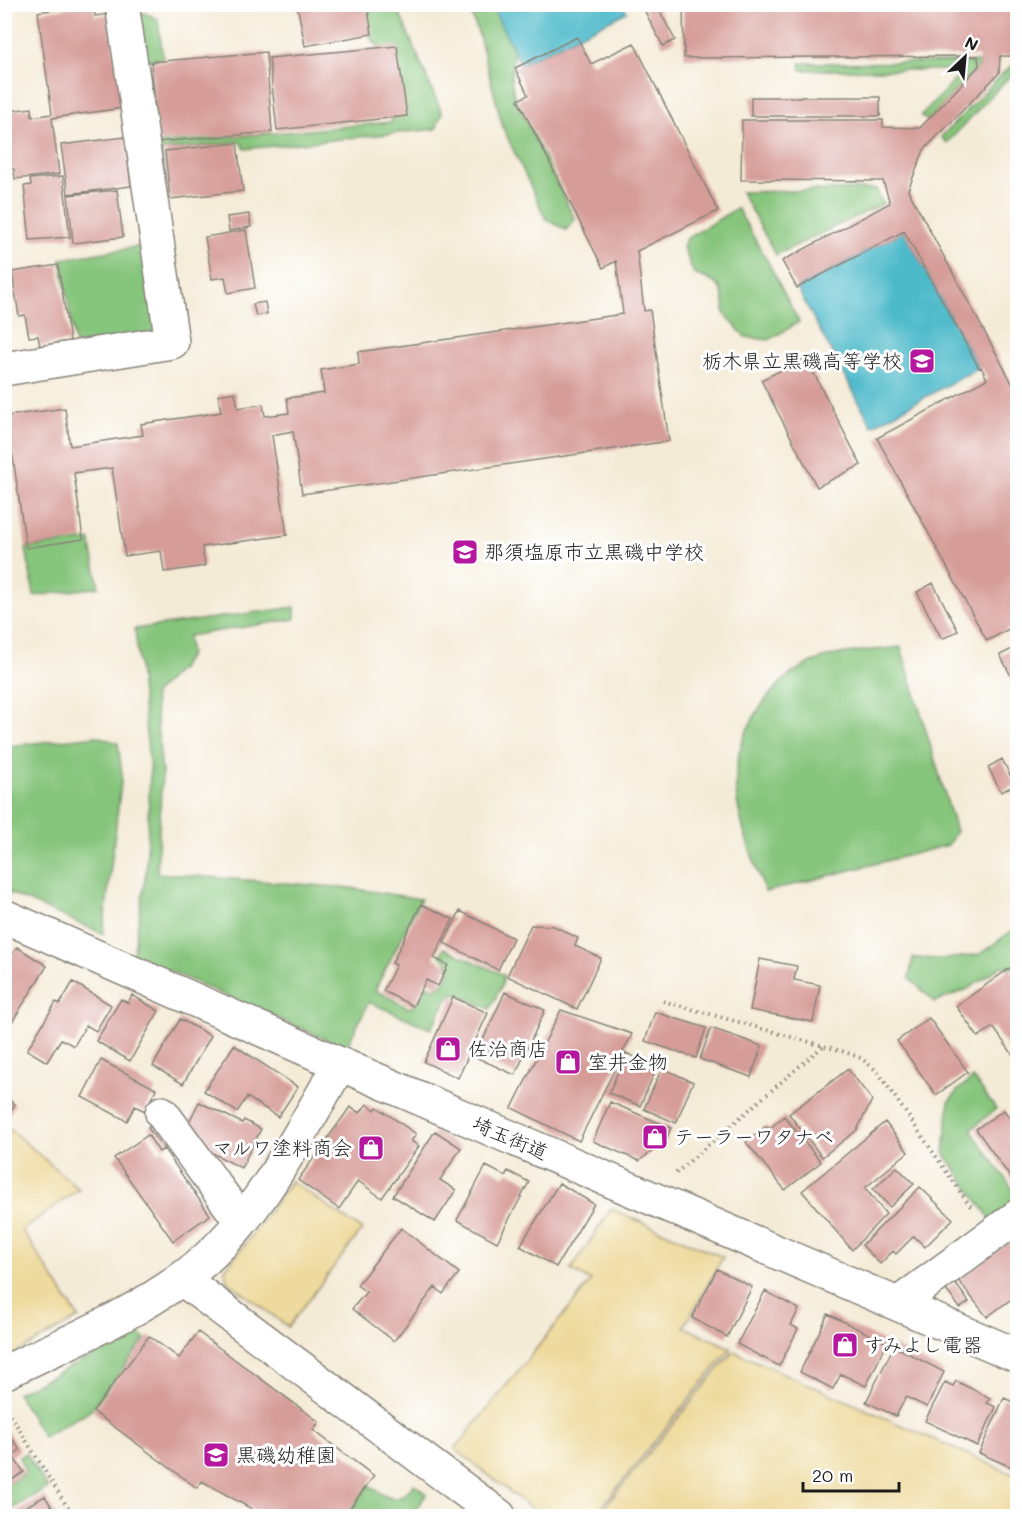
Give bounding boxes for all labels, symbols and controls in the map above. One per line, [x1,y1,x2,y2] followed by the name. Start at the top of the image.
[935,27,995,87] north arrow
[962,31,982,55] text: N
[907,346,937,376] school or university icon: 栃木県立黒磯高等学校
[702,347,902,373] place label: 栃木県立黒磯高等学校
[450,537,480,567] school or university icon: 那須塩原市立黒磯中学校
[484,538,704,564] place label: 那須塩原市立黒磯中学校
[433,1034,463,1064] shop icon: 佐治商店
[468,1035,548,1061] place label: 佐治商店
[553,1047,583,1077] shop icon: 室井金物
[588,1048,668,1074] place label: 室井金物
[468,1109,552,1165] street label: 埼玉街道
[640,1122,670,1152] shop icon: テーラーワタナベ
[674,1123,834,1149] place label: テーラーワタナベ
[356,1133,386,1163] shop icon: マルワ塗料商会
[212,1134,352,1160] place label: マルワ塗料商会
[830,1330,860,1360] shop icon: すみよし電器
[864,1331,982,1357] place label: すみよし電器
[201,1440,231,1470] school or university icon: 黒磯幼稚園
[236,1441,336,1467] place label: 黒磯幼稚園
[803,1455,899,1493] scale bar
[812,1463,853,1487] text: 20 m

